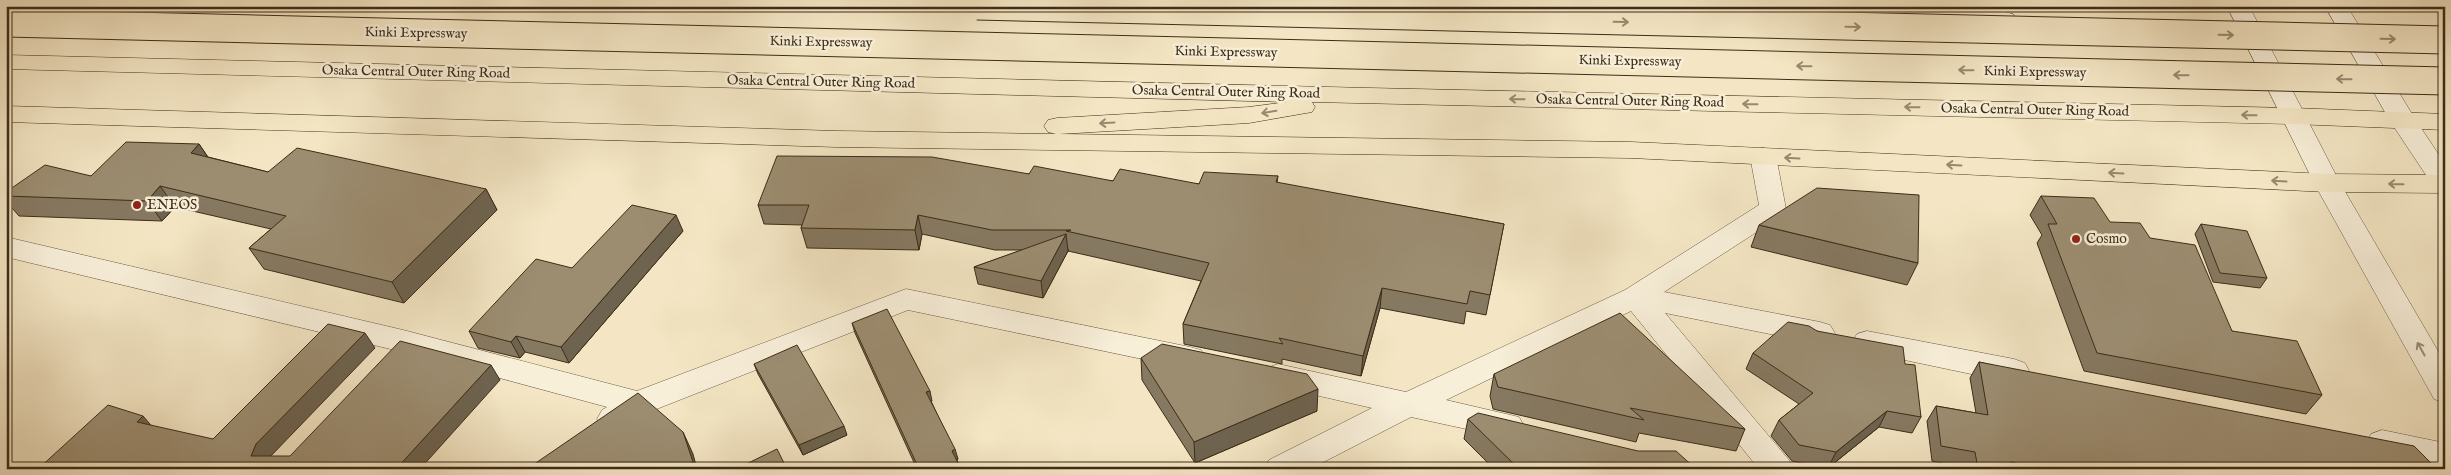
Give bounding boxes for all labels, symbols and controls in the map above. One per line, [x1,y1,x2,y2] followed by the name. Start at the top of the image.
[1612,17,1628,26] one-way arrow
[1844,22,1861,32] one-way arrow
[364,23,468,43] street label: Kinki Expressway
[2217,30,2233,40] one-way arrow
[769,32,873,52] street label: Kinki Expressway
[2380,34,2396,44] one-way arrow
[1174,42,1278,62] street label: Kinki Expressway
[1578,51,1682,71] street label: Kinki Expressway
[322,61,511,83] street label: Osaka Central Outer Ring Road
[1796,61,1812,70] one-way arrow
[1983,62,2087,82] street label: Kinki Expressway
[1958,65,1974,75] one-way arrow
[2173,70,2190,80] one-way arrow
[727,71,916,93] street label: Osaka Central Outer Ring Road
[2336,74,2352,83] one-way arrow
[1132,81,1321,103] street label: Osaka Central Outer Ring Road
[1536,90,1725,112] street label: Osaka Central Outer Ring Road
[1509,94,1526,104] one-way arrow
[1742,99,1758,109] one-way arrow
[1941,99,2130,121] street label: Osaka Central Outer Ring Road
[1904,103,1920,112] one-way arrow
[1261,108,1277,118] one-way arrow
[2242,110,2258,119] one-way arrow
[1099,118,1116,128] one-way arrow
[1784,153,1800,162] one-way arrow
[1946,161,1962,170] one-way arrow
[2109,168,2125,178] one-way arrow
[2271,176,2287,185] one-way arrow
[2388,179,2404,189] one-way arrow
[147,196,197,214] place label: ENEOS
[131,199,143,211] marker: ENEOS
[2086,230,2127,248] place label: Cosmo
[2070,233,2082,245] marker: Cosmo
[2415,342,2425,356] one-way arrow

